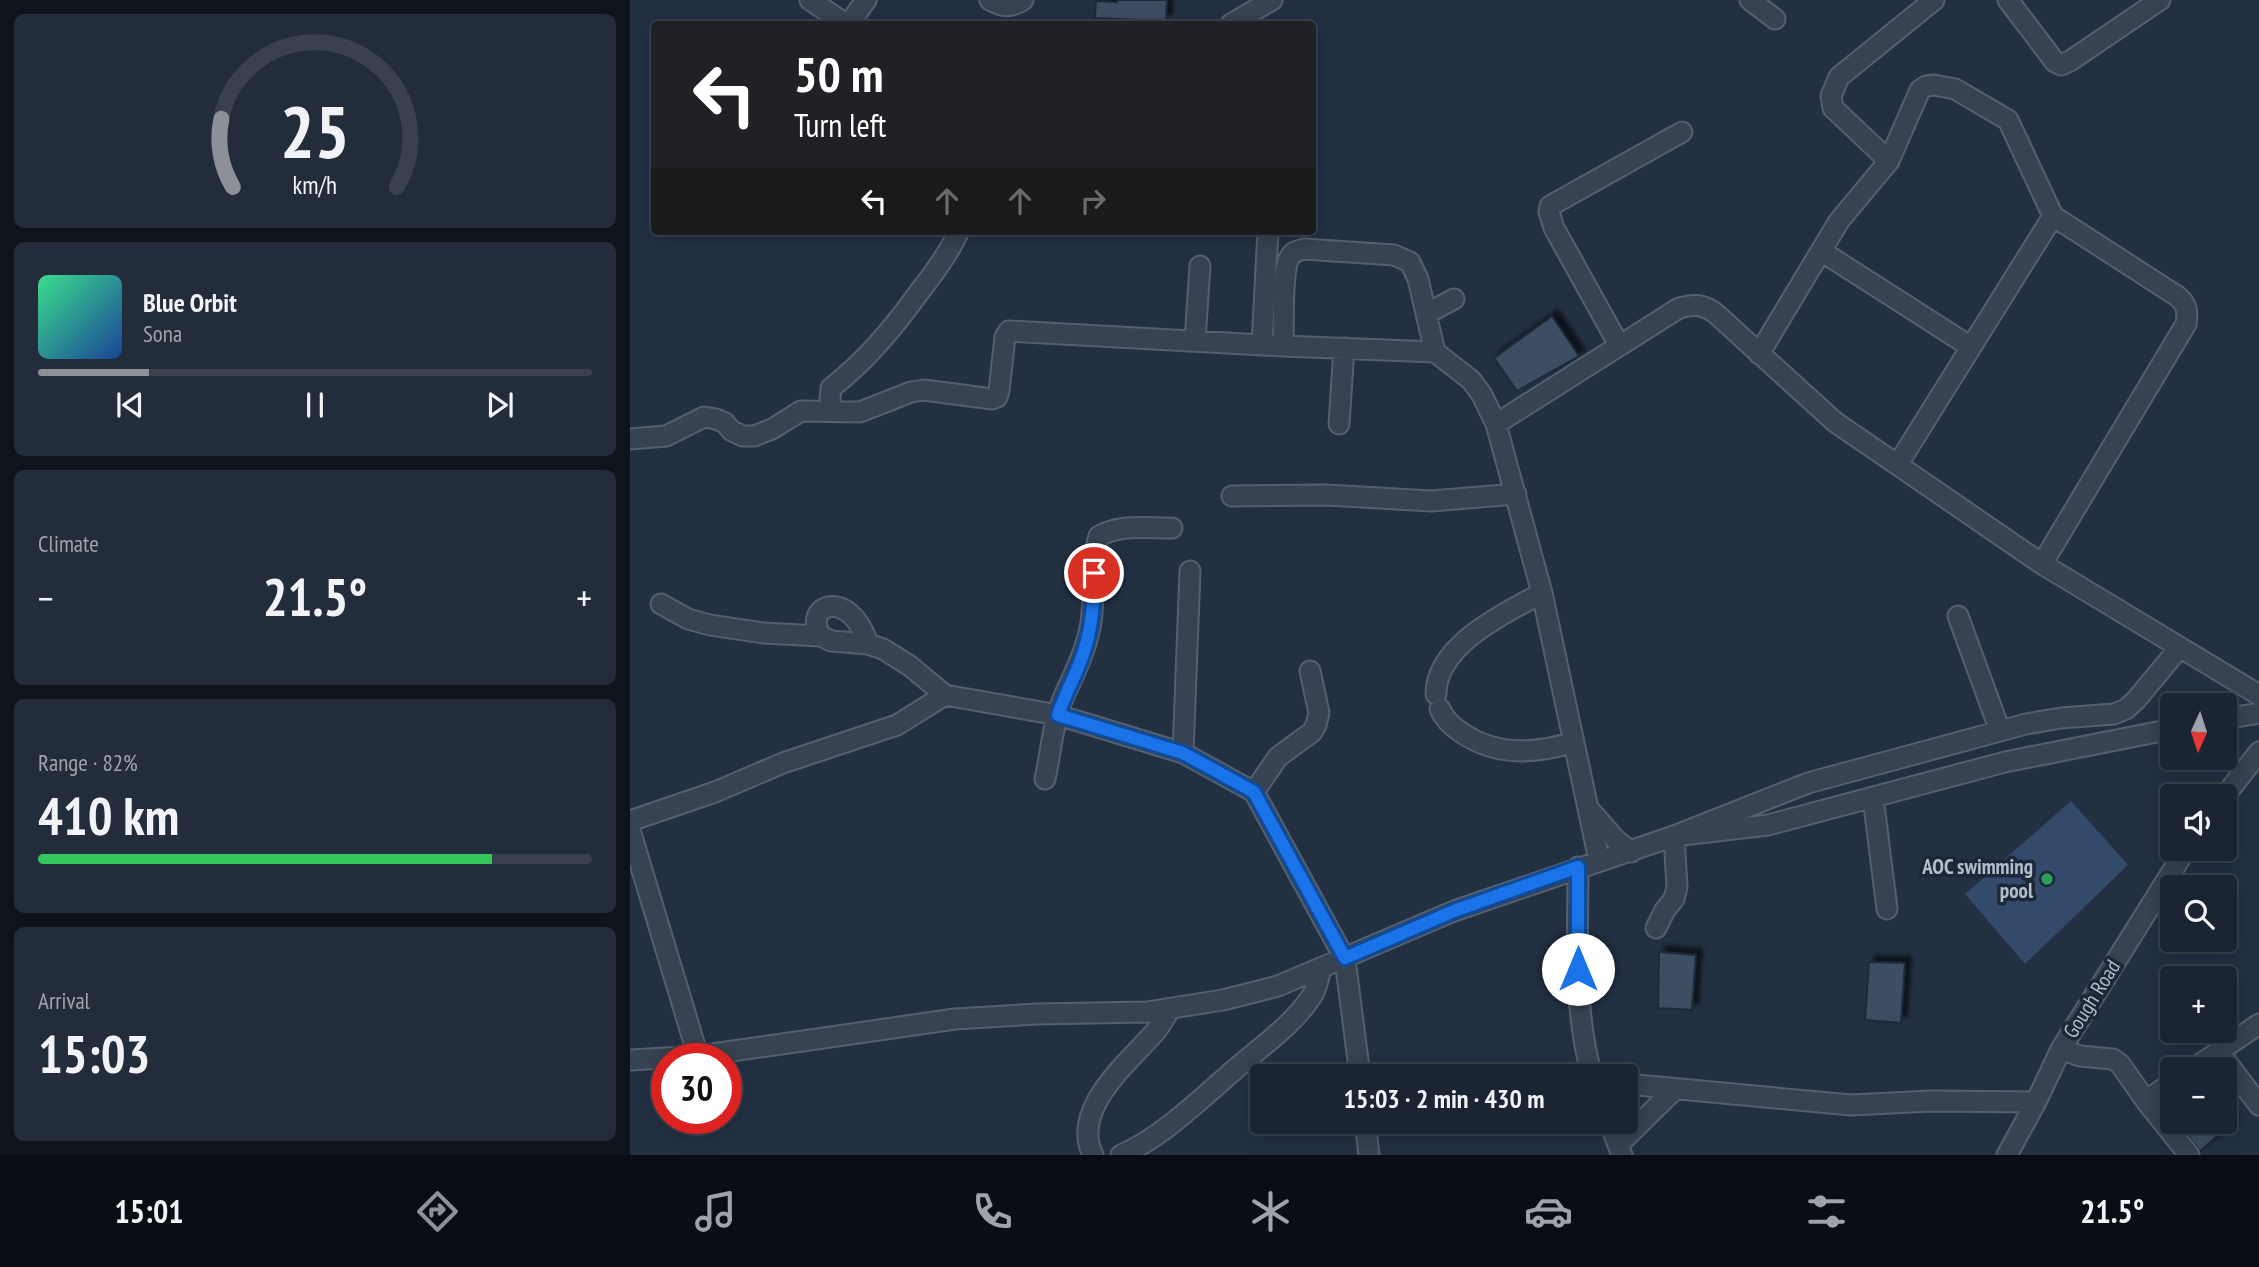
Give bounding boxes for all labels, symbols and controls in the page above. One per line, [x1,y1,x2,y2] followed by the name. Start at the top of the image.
[794,42,883,106] text: 50 m
[679,49,770,140] icon: left
[280,83,350,177] text: 25
[794,104,886,146] text: Turn left
[293,169,337,201] text: km/h
[855,182,893,220] icon: left
[928,182,966,220] icon: ahead
[1001,182,1039,220] icon: ahead
[1074,182,1112,220] icon: right
[143,286,237,319] text: Blue Orbit
[143,319,182,348] text: Sona
[111,386,149,424] icon: previous
[296,386,334,424] icon: pause
[481,386,519,424] icon: next
[38,529,99,558] text: Climate
[1064,543,1124,603] pin
[1075,554,1113,592] icon: arrive
[263,563,367,630] text: 21.5°
[38,573,54,622] text: −
[576,573,592,622] text: +
[2160,693,2236,770] north arrow
[2160,693,2237,1134] map controls
[38,748,138,777] text: Range · 82%
[38,782,179,849] text: 410 km
[2160,784,2237,861] button: sound
[1921,853,2034,904] place label: AOC swimming pool
[2039,871,2055,887] marker: AOC swimming pool
[2160,875,2237,952] button: search
[1541,932,1615,1006] position arrow
[2057,955,2126,1043] street label: Gough Road
[2160,966,2237,1043] button: +
[38,986,90,1015] text: Arrival
[38,1020,150,1087] text: 15:03
[651,1043,742,1134] speed limit sign: 30
[2160,1057,2237,1134] button: −
[1344,1082,1544,1115] text: 15:03 · 2 min · 430 m
[413,1187,462,1236] icon: directions
[691,1187,740,1236] icon: music
[968,1187,1017,1236] icon: phone
[1246,1187,1295,1236] icon: climate
[1524,1187,1573,1236] icon: car
[1802,1187,1851,1236] icon: filters
[114,1190,184,1232] text: 15:01
[2080,1190,2144,1232] text: 21.5°

